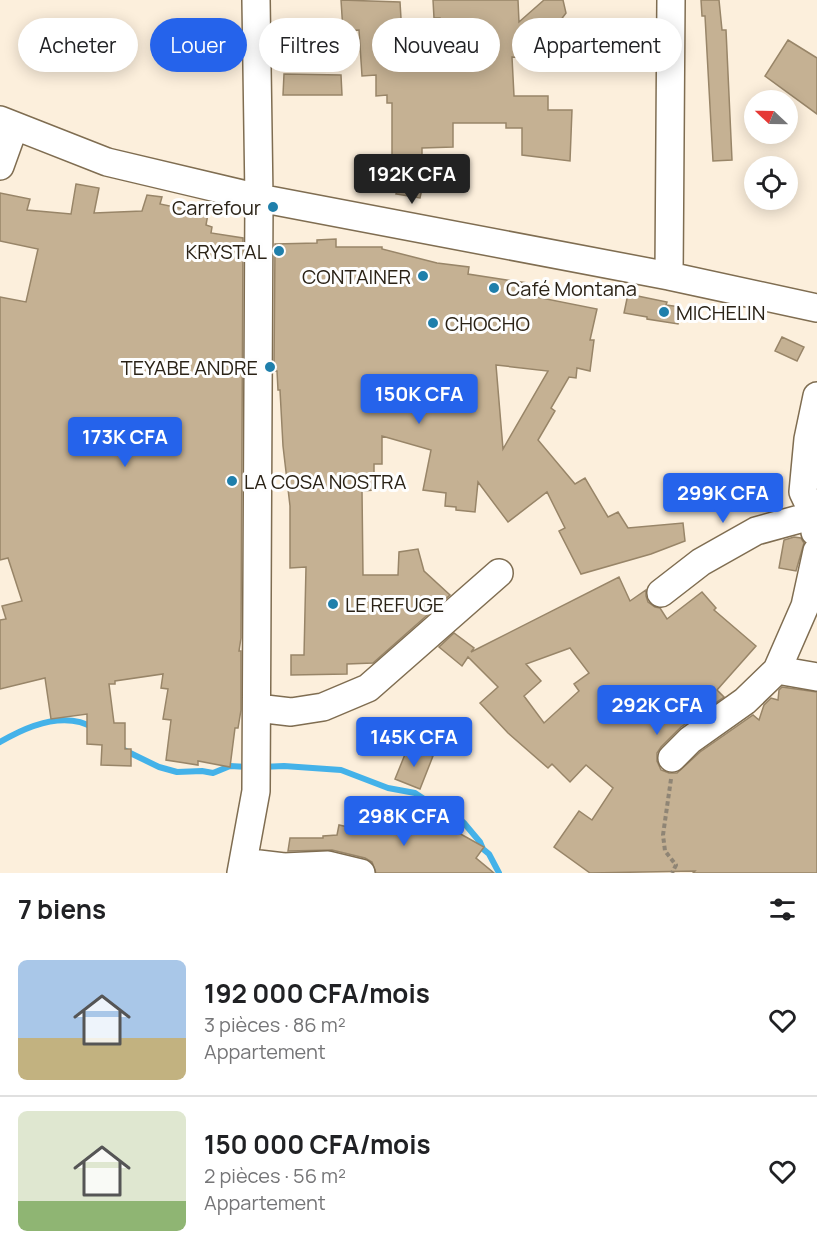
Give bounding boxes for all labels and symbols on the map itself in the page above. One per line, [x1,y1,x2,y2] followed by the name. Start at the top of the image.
[744,90,798,144] north arrow
[350,154,474,205] pin: 192K CFA
[172,194,261,221] place label: Carrefour
[266,200,280,214] marker: Carrefour
[185,238,267,265] place label: KRYSTAL
[272,244,286,258] marker: KRYSTAL
[302,263,411,290] place label: CONTAINER
[416,269,430,283] marker: CONTAINER
[506,275,637,302] place label: Café Montana
[487,281,501,295] marker: Café Montana
[676,299,765,326] place label: MICHELIN
[657,305,671,319] marker: MICHELIN
[445,310,530,337] place label: CHOCHO
[426,316,440,330] marker: CHOCHO
[121,354,258,381] place label: TEYABE ANDRE
[263,360,277,374] marker: TEYABE ANDRE
[357,374,481,425] pin: 150K CFA
[63,417,187,468] pin: 173K CFA
[244,468,407,495] place label: LA COSA NOSTRA
[661,473,785,524] pin: 299K CFA
[225,474,239,488] marker: LA COSA NOSTRA
[345,591,444,618] place label: LE REFUGE
[326,597,340,611] marker: LE REFUGE
[595,685,719,736] pin: 292K CFA
[352,717,476,768] pin: 145K CFA
[342,796,466,847] pin: 298K CFA

